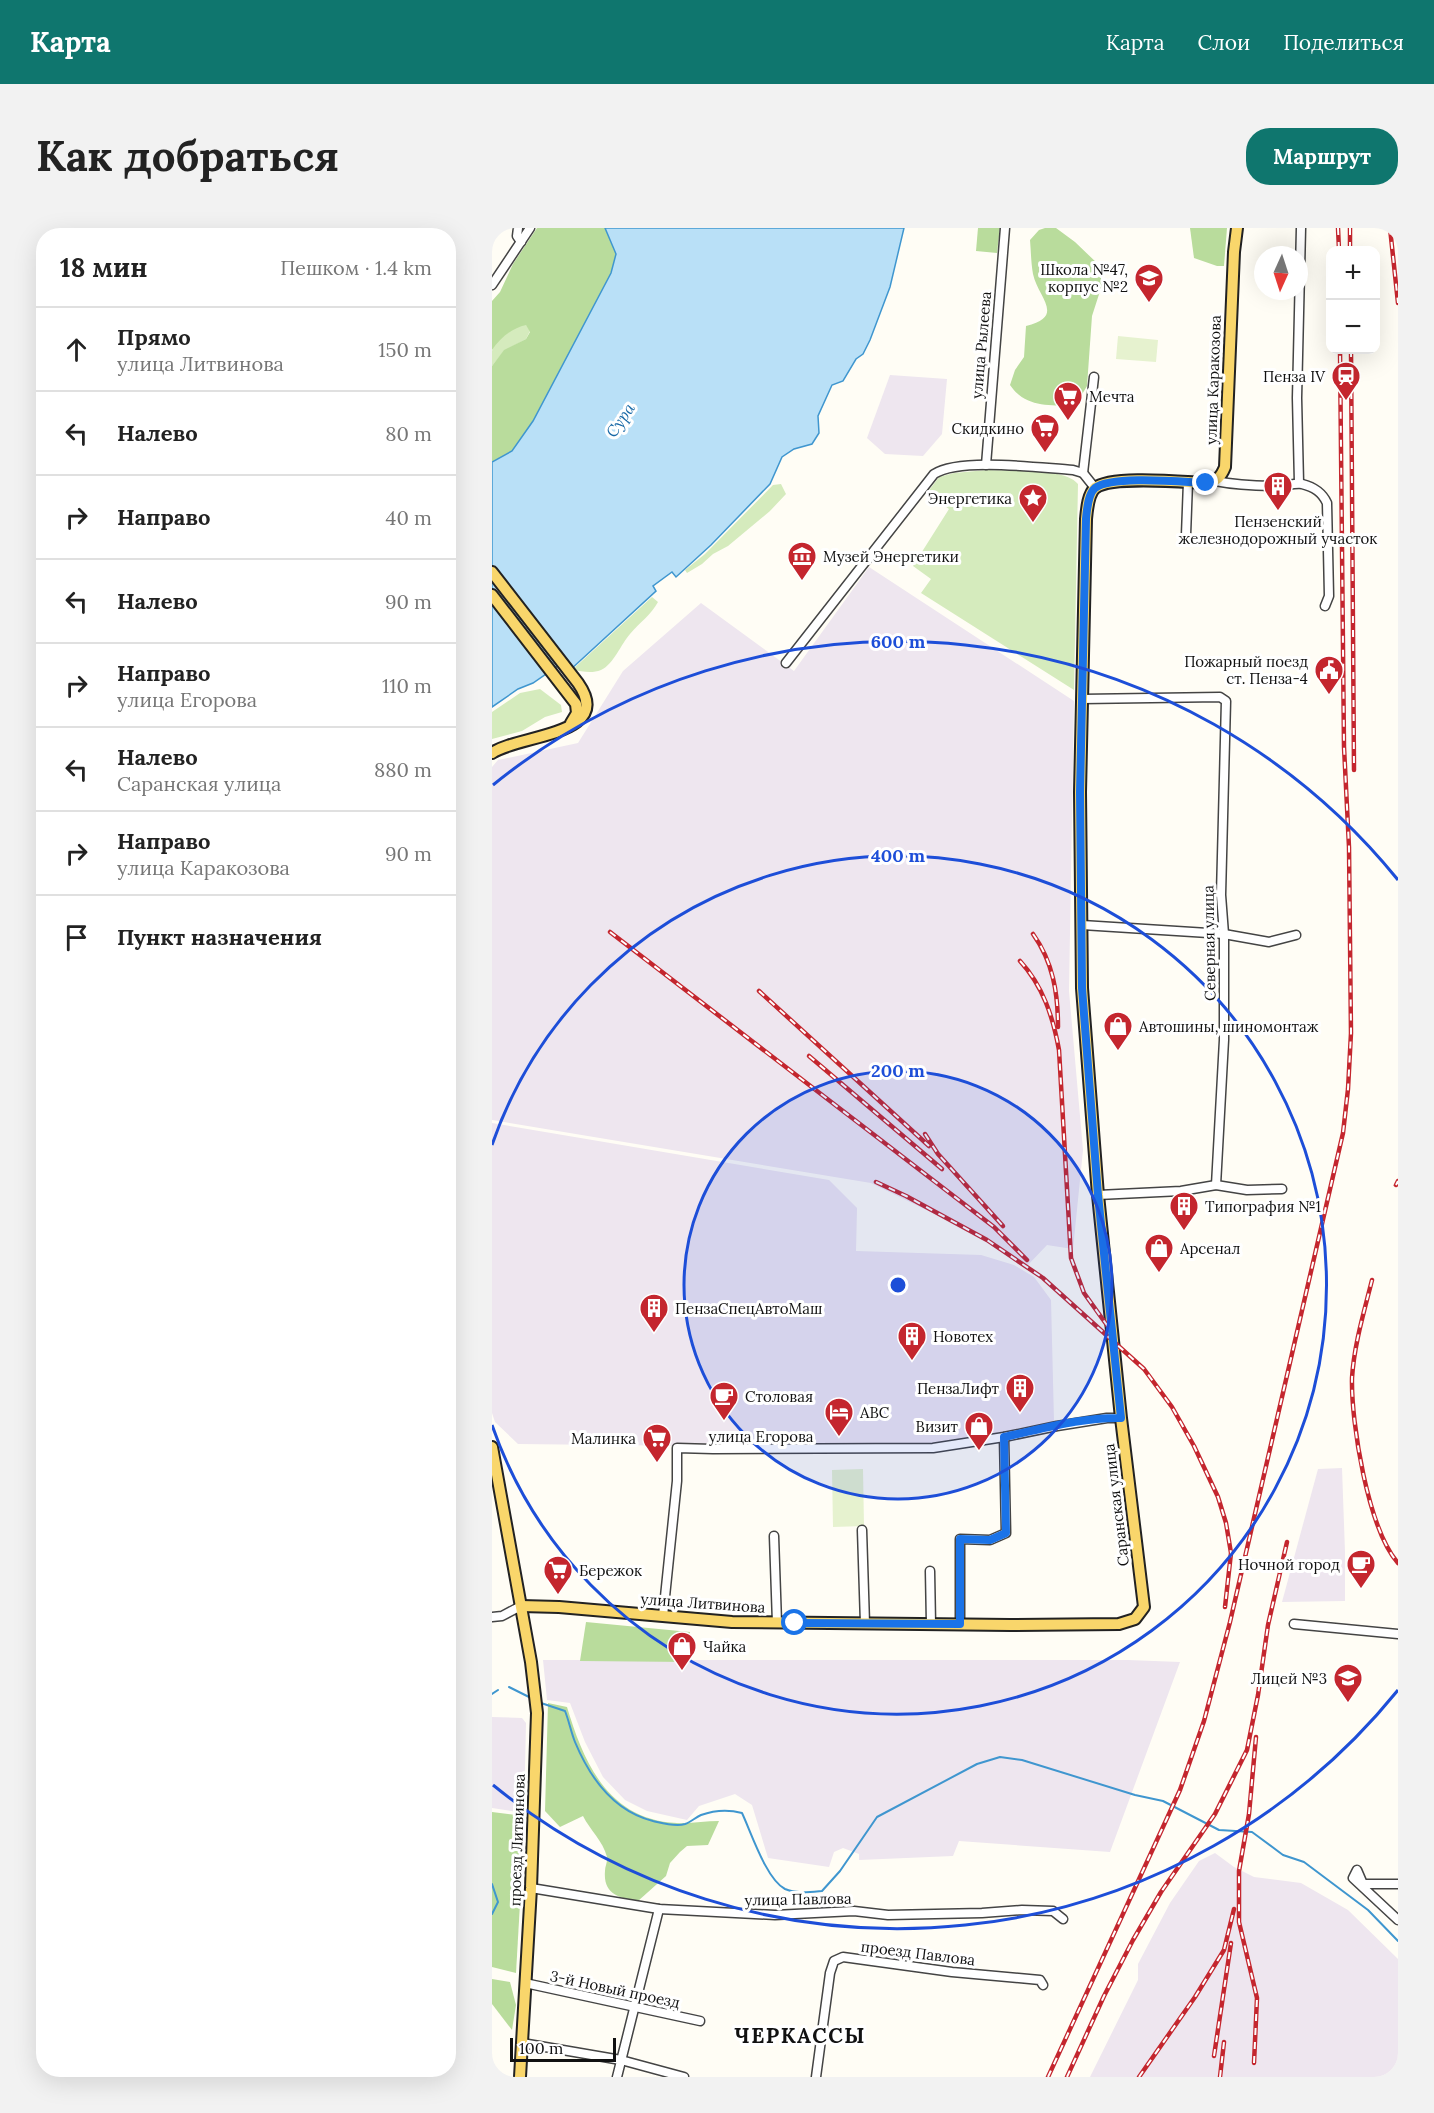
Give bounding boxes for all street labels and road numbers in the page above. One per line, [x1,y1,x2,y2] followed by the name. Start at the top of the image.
[967,290,995,400] street label: улица Рылеева
[1201,315,1225,445] street label: улица Каракозова
[1198,885,1220,1001] street label: Северная улица
[708,1427,814,1446] street label: улица Егорова
[1099,1442,1133,1567] street label: Саранская улица
[640,1589,766,1617] street label: улица Литвинова
[505,1773,529,1907] street label: проезд Литвинова
[744,1889,852,1909] street label: улица Павлова
[860,1937,976,1969] street label: проезд Павлова
[548,1966,682,2012] street label: 3-й Новый проезд

